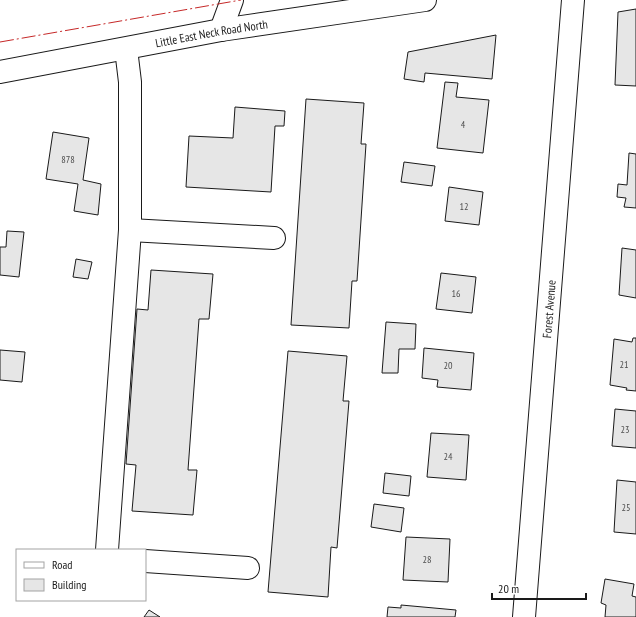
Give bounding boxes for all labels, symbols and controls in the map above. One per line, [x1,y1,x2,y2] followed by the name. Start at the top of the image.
[154,16,269,50] street label: Little East Neck Road North
[461,118,466,131] house number: 4
[61,153,75,166] house number: 878
[460,200,469,213] house number: 12
[539,279,558,339] street label: Forest Avenue
[452,287,461,300] house number: 16
[620,358,629,371] house number: 21
[444,359,453,372] house number: 20
[621,423,630,436] house number: 23
[444,450,453,463] house number: 24
[622,501,631,514] house number: 25
[16,549,146,601] legend
[423,553,432,566] house number: 28
[52,557,72,572] text: Road
[492,575,586,601] scale bar
[52,577,87,592] text: Building
[498,581,519,596] text: 20 m

